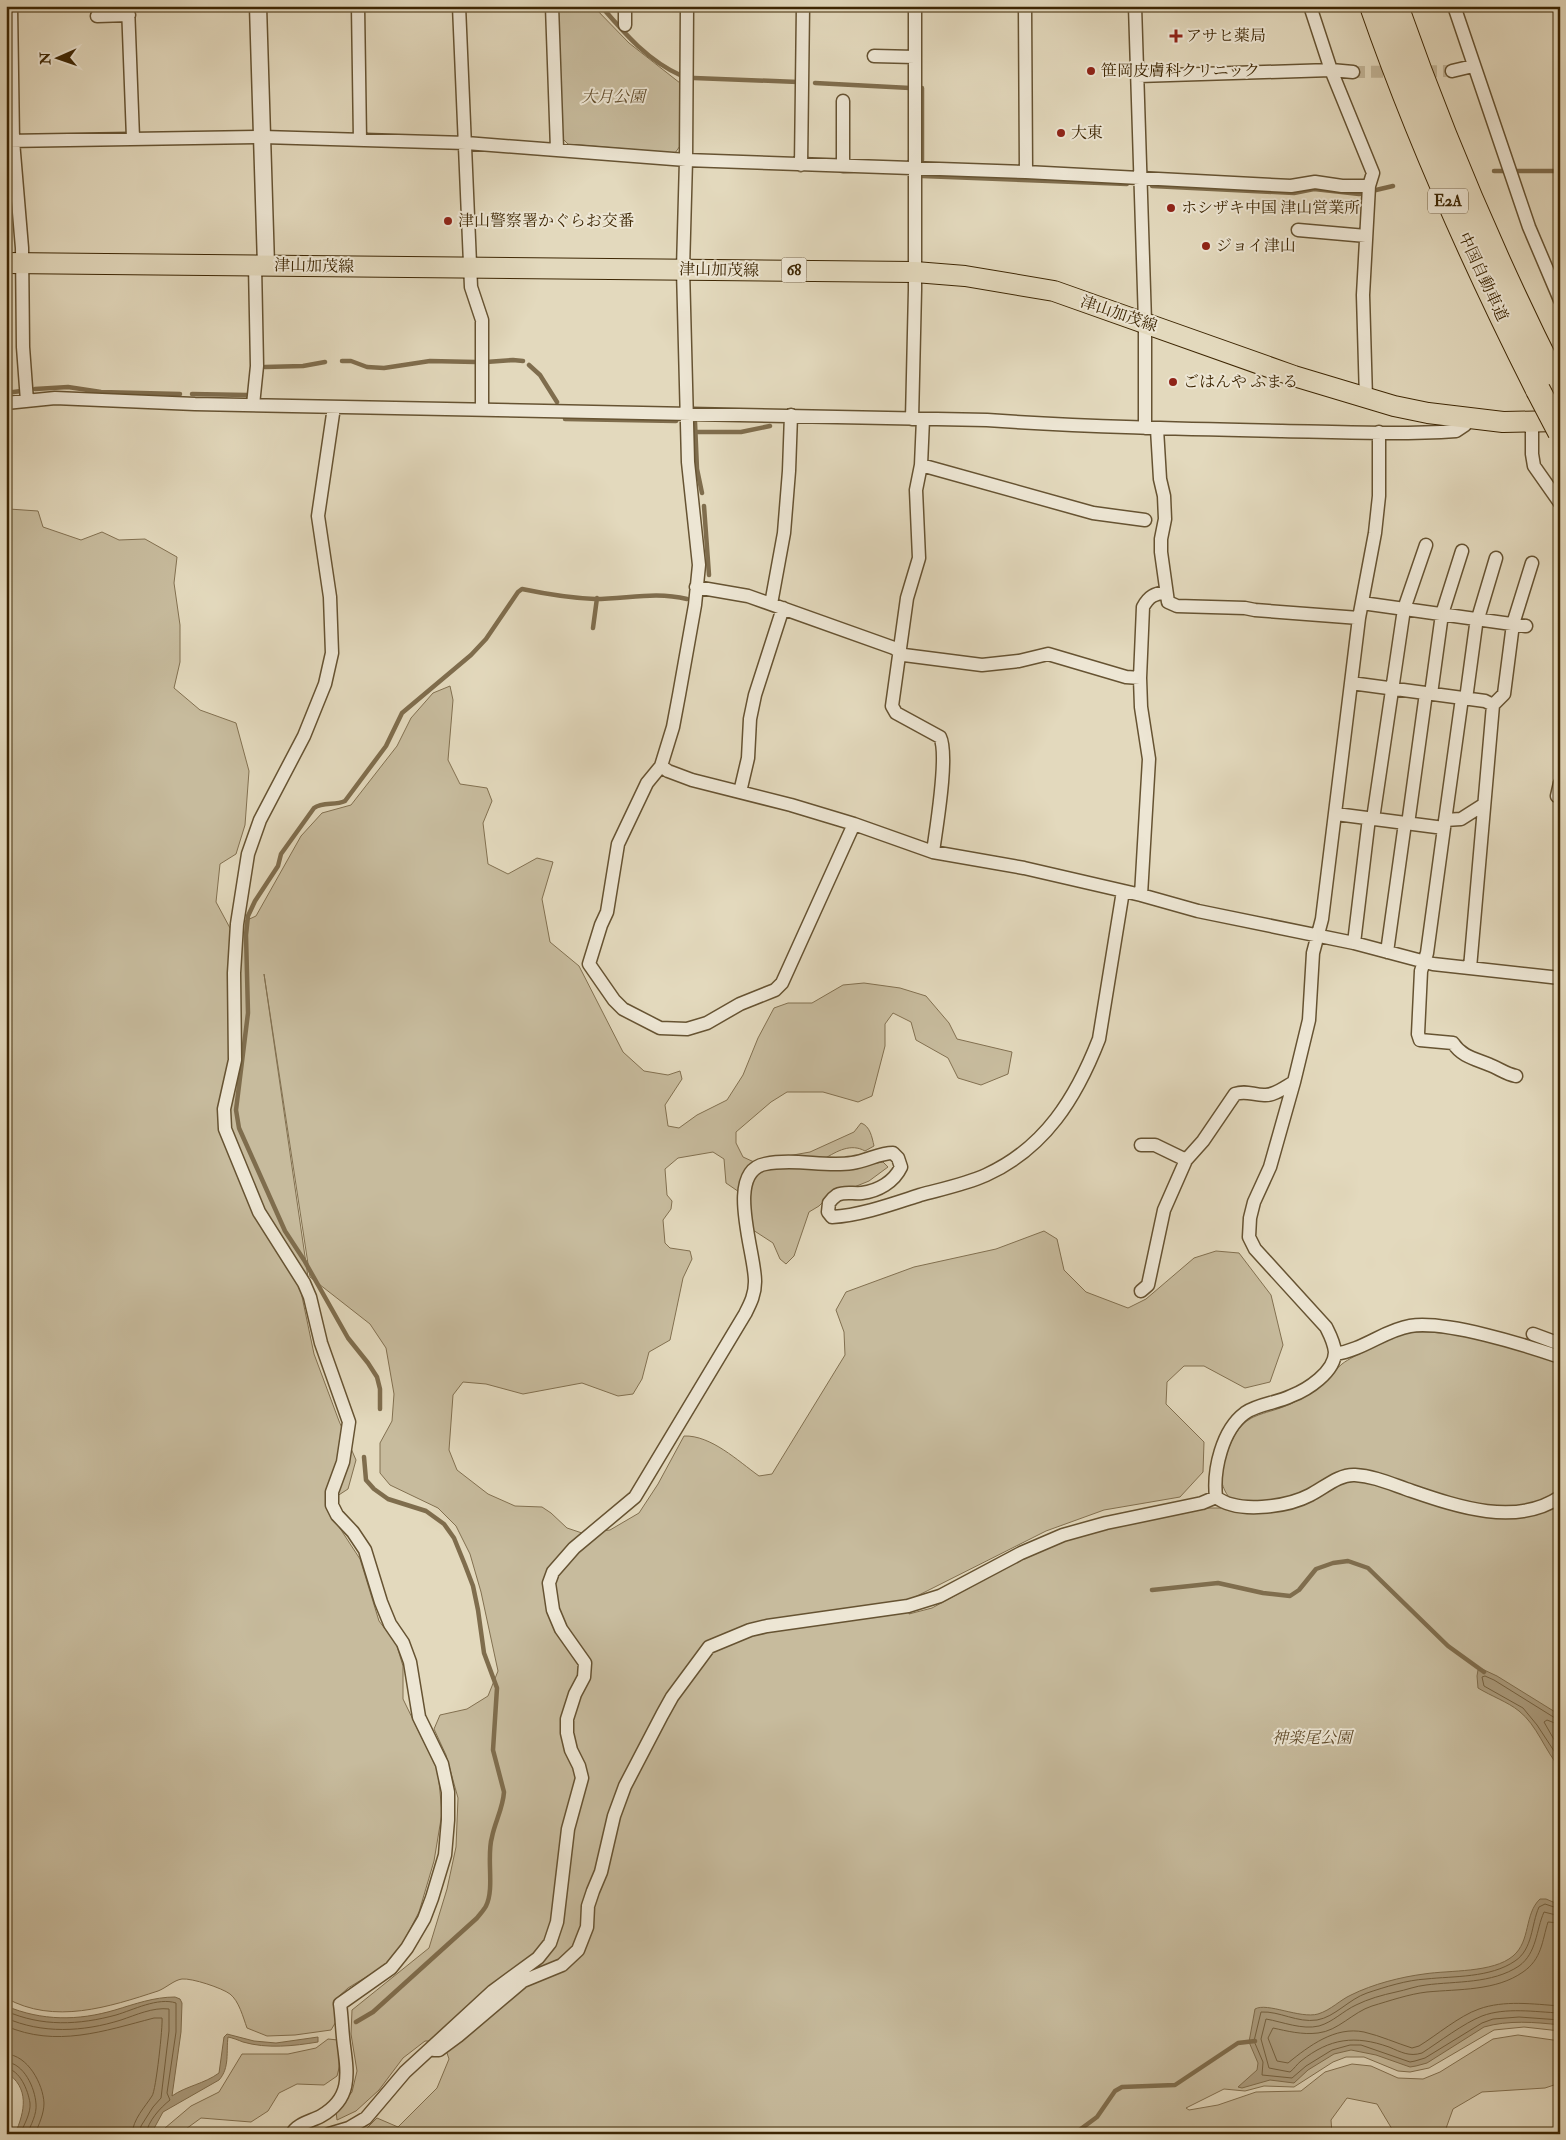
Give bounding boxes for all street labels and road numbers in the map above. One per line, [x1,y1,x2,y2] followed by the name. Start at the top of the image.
[1428,188,1468,214] road number: E2A
[1454,229,1512,325] street label: 中国自動車道
[274,255,354,277] street label: 津山加茂線
[782,258,806,282] road number: 68
[679,259,759,281] street label: 津山加茂線
[1078,292,1160,336] street label: 津山加茂線

